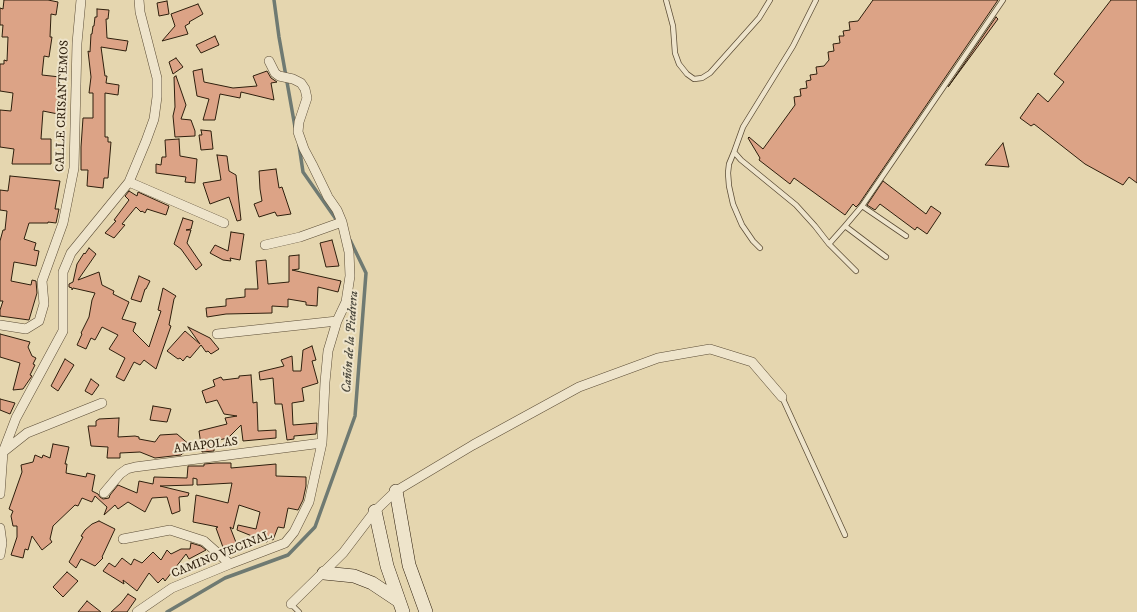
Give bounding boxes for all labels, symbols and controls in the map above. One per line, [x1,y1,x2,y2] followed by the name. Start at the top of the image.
[54,40,72,172] street label: CALLE CRISANTEMOS
[340,290,362,394] water label: Cañón de la Piedrera
[173,435,239,457] street label: AMAPOLAS
[170,528,274,582] street label: CAMINO VECINAL

